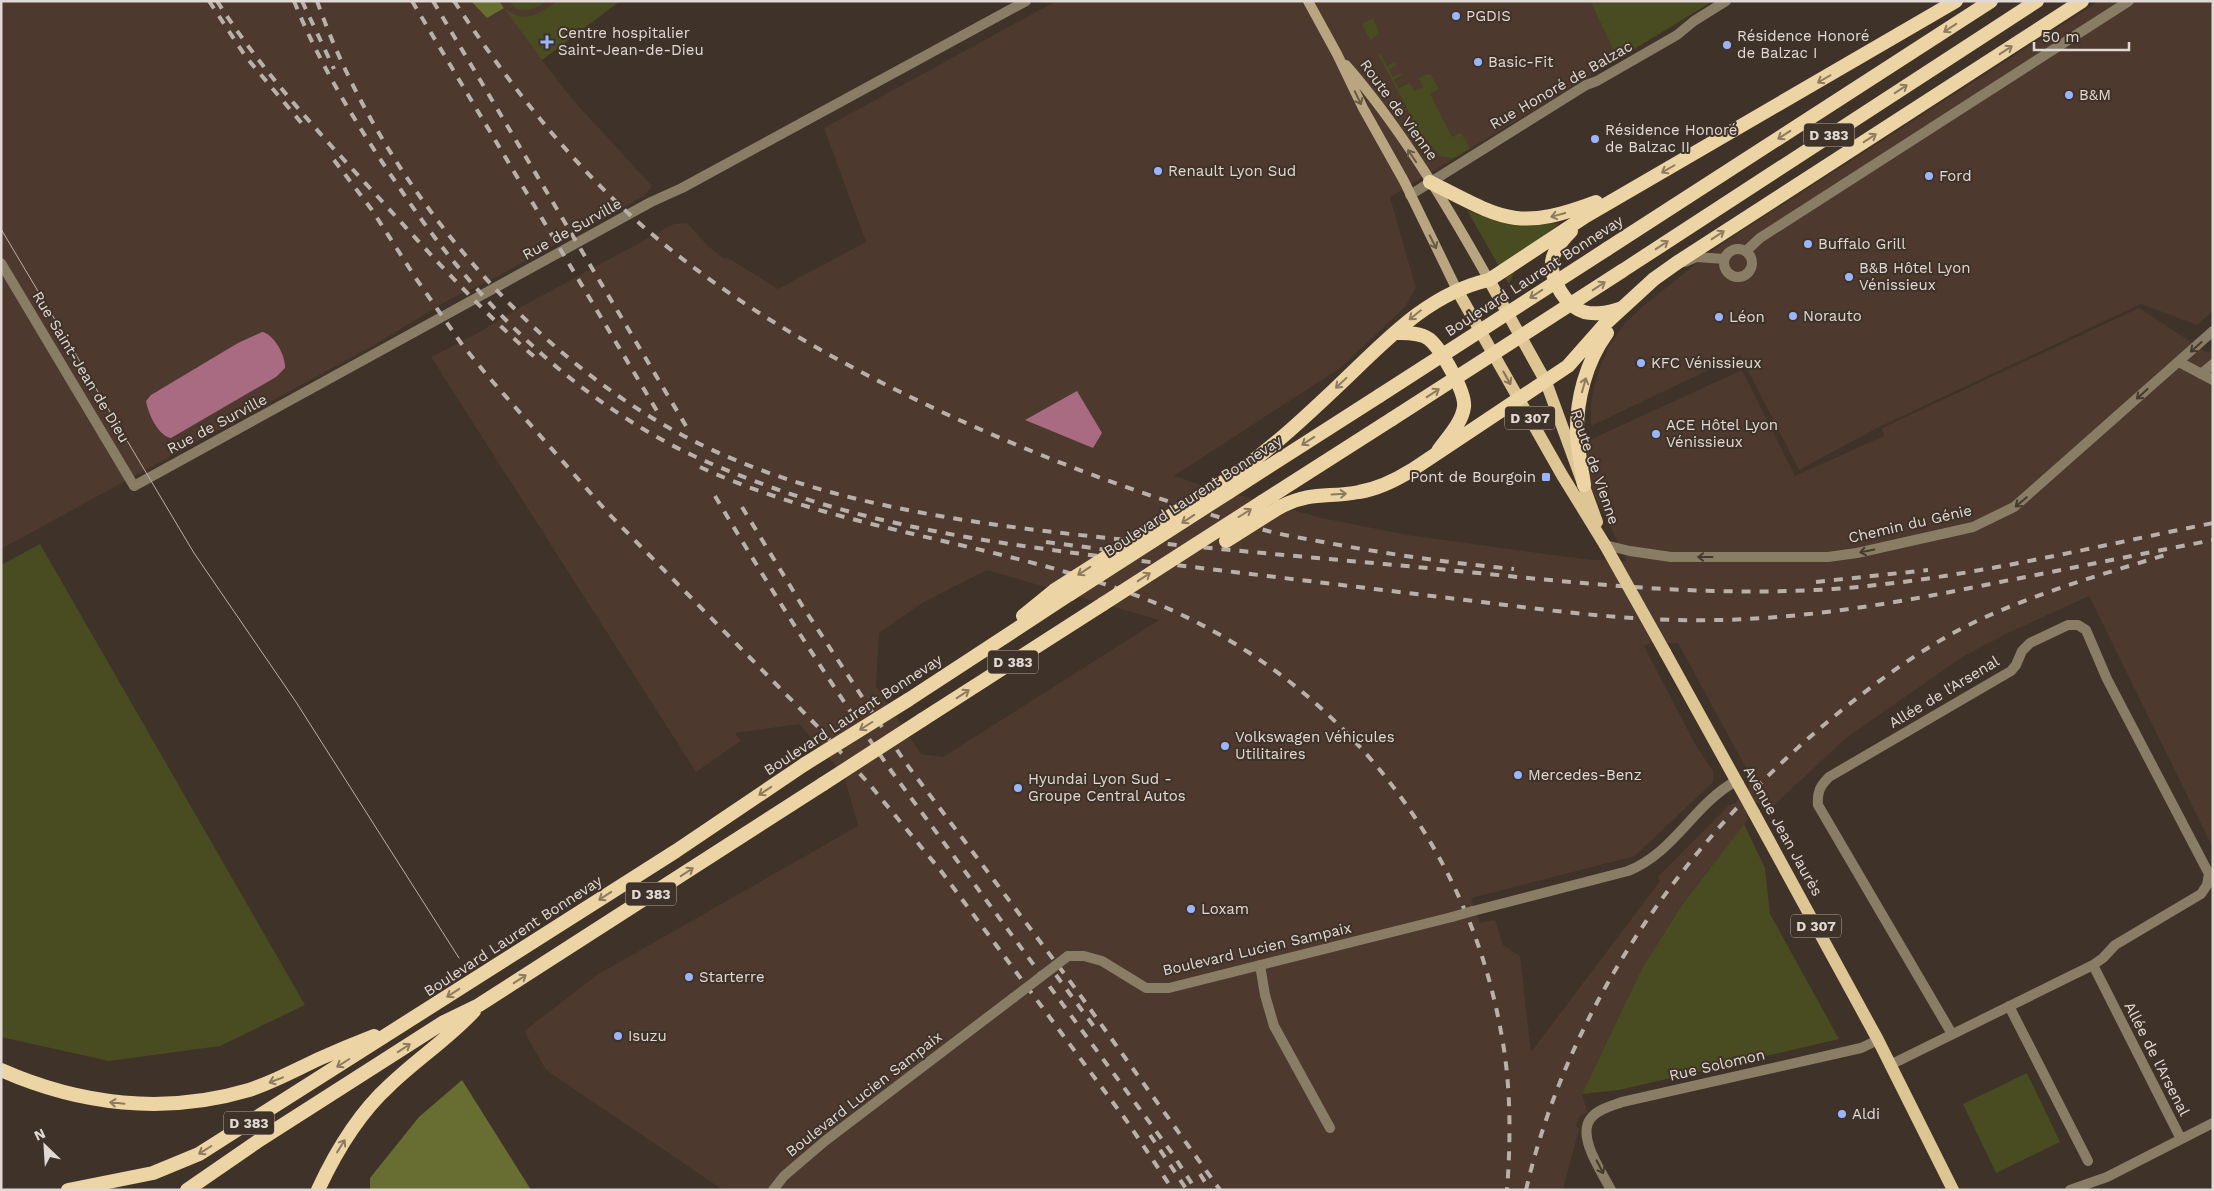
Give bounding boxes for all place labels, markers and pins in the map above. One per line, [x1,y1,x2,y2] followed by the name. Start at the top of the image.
[1466,7,1511,25] place label: PGDIS
[1450,10,1462,22] marker: PGDIS
[558,24,704,59] place label: Centre hospitalier Saint-Jean-de-Dieu
[1737,27,1870,62] place label: Résidence Honoré de Balzac I
[540,35,554,49] marker: Centre hospitalier Saint-Jean-de-Dieu
[1721,39,1733,51] marker: Résidence Honoré de Balzac I
[1488,53,1554,71] place label: Basic-Fit
[1472,56,1484,68] marker: Basic-Fit
[2079,86,2111,104] place label: B&M
[2063,89,2075,101] marker: B&M
[1605,121,1738,156] place label: Résidence Honoré de Balzac II
[1589,133,1601,145] marker: Résidence Honoré de Balzac II
[1168,162,1296,180] place label: Renault Lyon Sud
[1152,165,1164,177] marker: Renault Lyon Sud
[1939,167,1972,185] place label: Ford
[1923,170,1935,182] marker: Ford
[1818,235,1906,253] place label: Buffalo Grill
[1802,238,1814,250] marker: Buffalo Grill
[1859,259,1971,294] place label: B&B Hôtel Lyon Vénissieux
[1843,271,1855,283] marker: B&B Hôtel Lyon Vénissieux
[1803,307,1862,325] place label: Norauto
[1729,308,1765,326] place label: Léon
[1787,310,1799,322] marker: Norauto
[1713,311,1725,323] marker: Léon
[1651,354,1761,372] place label: KFC Vénissieux
[1635,357,1647,369] marker: KFC Vénissieux
[1666,416,1778,451] place label: ACE Hôtel Lyon Vénissieux
[1650,428,1662,440] marker: ACE Hôtel Lyon Vénissieux
[1410,468,1536,486] place label: Pont de Bourgoin
[1540,471,1552,483] marker: Pont de Bourgoin
[1235,728,1395,763] place label: Volkswagen Véhicules Utilitaires
[1219,740,1231,752] marker: Volkswagen Véhicules Utilitaires
[1528,766,1642,784] place label: Mercedes-Benz
[1512,769,1524,781] marker: Mercedes-Benz
[1028,770,1186,805] place label: Hyundai Lyon Sud - Groupe Central Autos
[1012,782,1024,794] marker: Hyundai Lyon Sud - Groupe Central Autos
[1201,900,1249,918] place label: Loxam
[1185,903,1197,915] marker: Loxam
[699,968,765,986] place label: Starterre
[683,971,695,983] marker: Starterre
[628,1027,667,1045] place label: Isuzu
[612,1030,624,1042] marker: Isuzu
[1852,1105,1880,1123] place label: Aldi
[1836,1108,1848,1120] marker: Aldi

